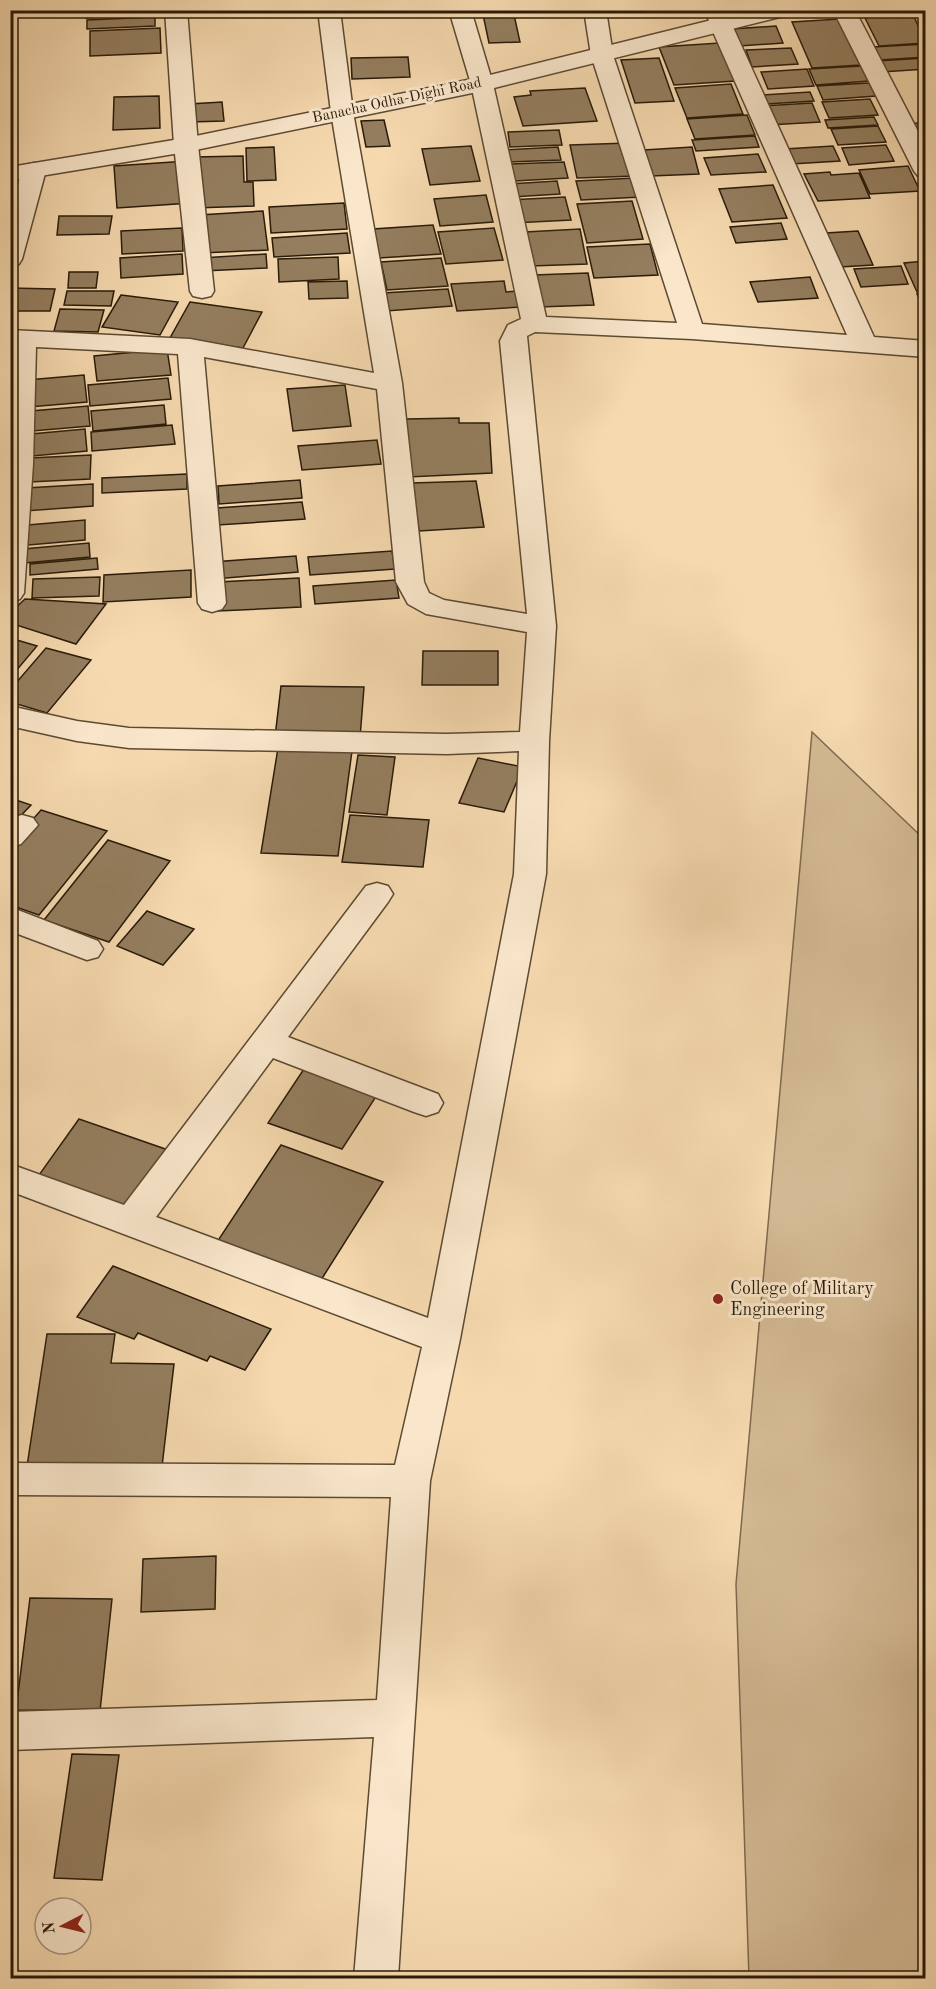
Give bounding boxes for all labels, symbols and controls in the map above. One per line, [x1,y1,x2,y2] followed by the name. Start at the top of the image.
[311,76,483,126] street label: Banacha Odha-Dighi Road
[730,1280,874,1319] place label: College of Military Engineering
[711,1292,725,1306] marker: College of Military Engineering
[33,1896,93,1956] north arrow
[41,1920,59,1935] text: N

